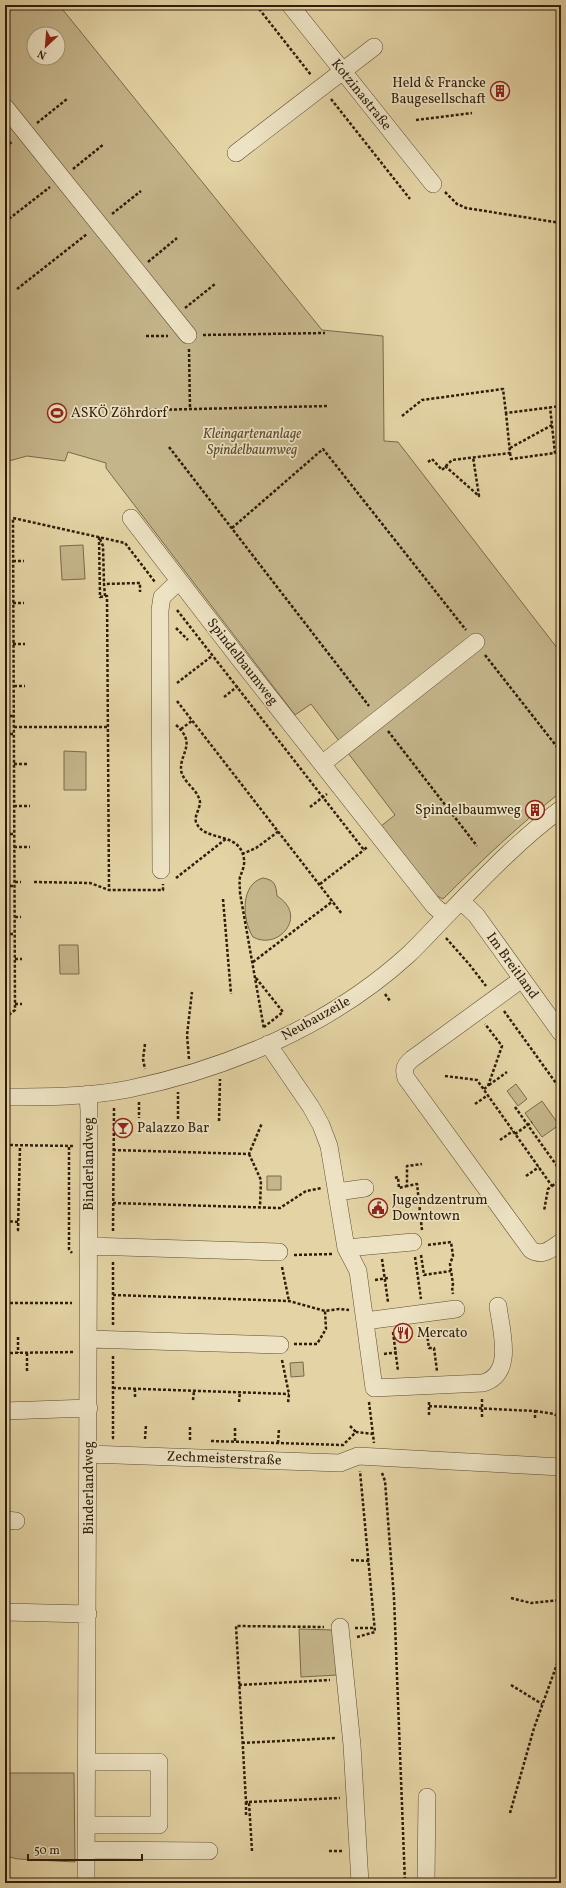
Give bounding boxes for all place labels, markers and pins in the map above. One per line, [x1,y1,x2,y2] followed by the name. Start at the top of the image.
[391,74,486,109] place label: Held & Francke Baugesellschaft
[489,80,511,102] building icon: Held & Francke Baugesellschaft
[46,402,68,424] sports icon: ASKÖ Zöhrdorf
[71,404,168,423] place label: ASKÖ Zöhrdorf
[524,799,546,821] building icon: Spindelbaumweg
[415,801,521,820] place label: Spindelbaumweg
[112,1117,134,1139] bar icon: Palazzo Bar
[137,1119,209,1138] place label: Palazzo Bar
[392,1191,488,1226] place label: Jugendzentrum Downtown
[367,1197,389,1219] public building icon: Jugendzentrum Downtown
[392,1322,414,1344] restaurant icon: Mercato
[417,1324,468,1343] place label: Mercato

